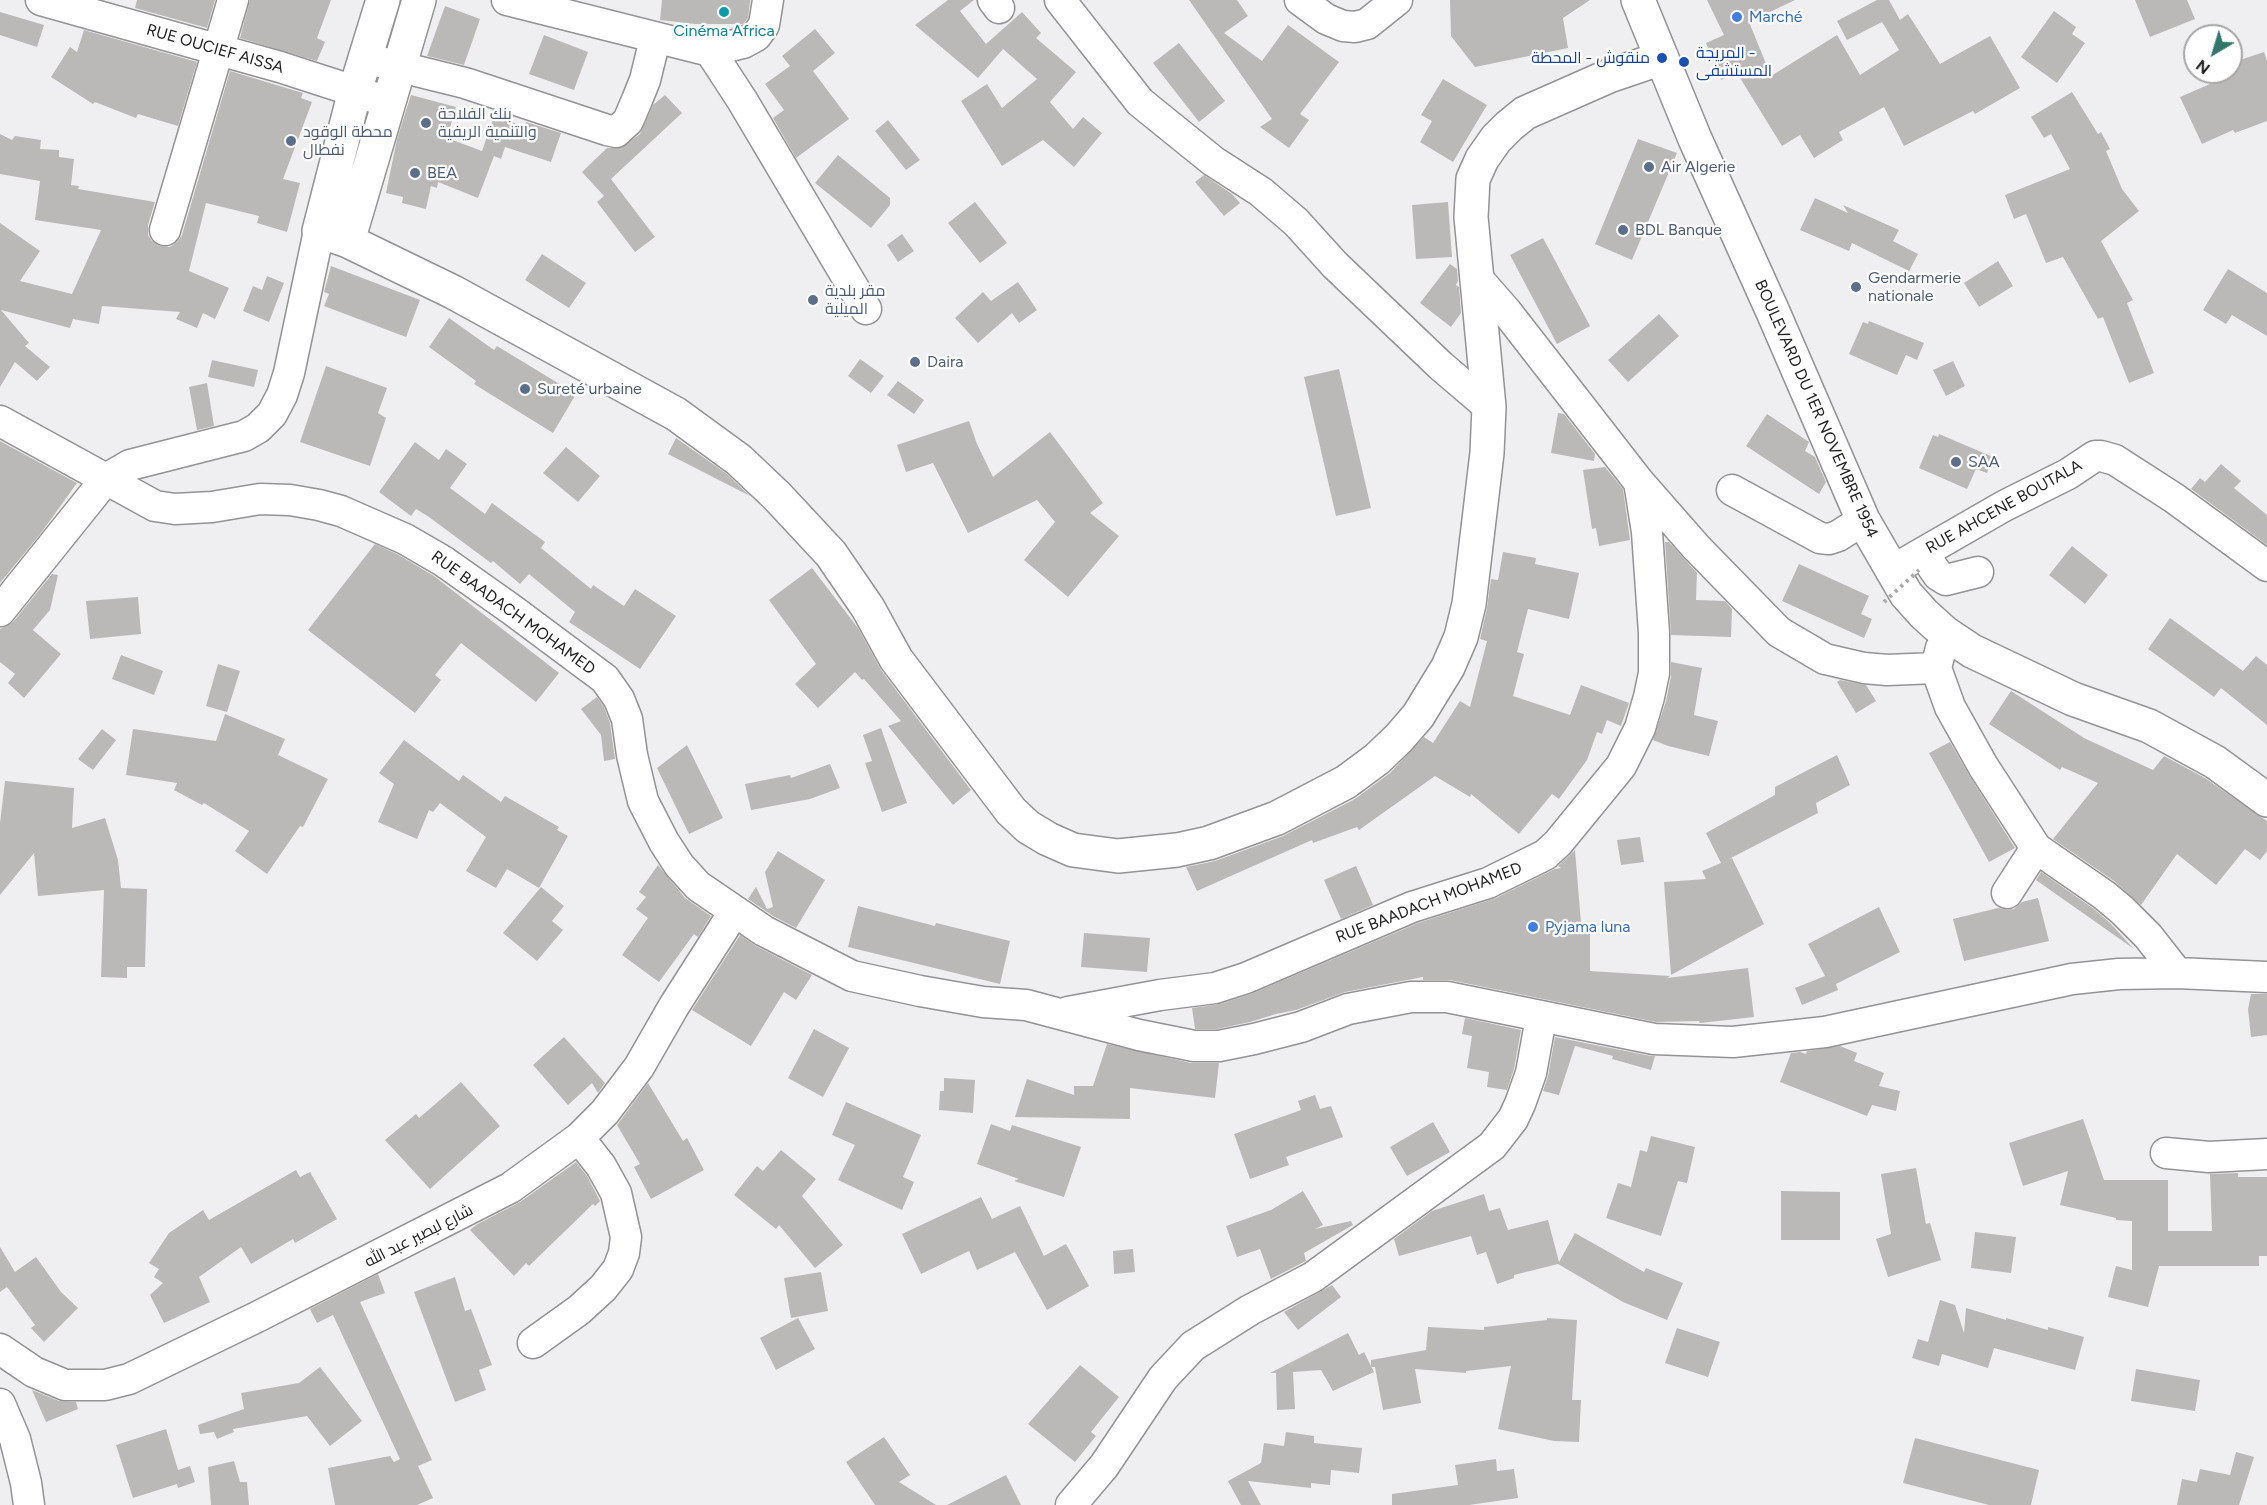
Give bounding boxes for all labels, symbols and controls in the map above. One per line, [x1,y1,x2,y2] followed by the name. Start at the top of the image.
[717,5,731,19] marker: Cinéma Africa
[1749,7,1802,27] place label: Marché
[1730,10,1744,24] marker: Marché
[144,20,286,78] street label: RUE OUCIEF AISSA
[673,21,775,41] place label: Cinéma Africa
[2183,24,2243,84] north arrow
[1696,43,1772,81] place label: المريجة - المستشفى
[1531,48,1650,68] place label: منقوش - المحطة
[1655,51,1669,65] marker: منقوش - المحطة
[1677,55,1691,69] marker: المريجة - المستشفى
[2192,56,2214,78] text: N
[438,104,537,142] place label: بنك الفلاحة والتنمية الريفية
[419,116,433,130] marker: بنك الفلاحة والتنمية الريفية
[303,122,393,160] place label: محطة الوقود نفطال
[284,134,298,148] marker: محطة الوقود نفطال
[1661,157,1735,177] place label: Air Algerie
[1642,160,1656,174] marker: Air Algerie
[427,163,457,183] place label: BEA
[408,166,422,180] marker: BEA
[1635,220,1722,240] place label: BDL Banque
[1616,223,1630,237] marker: BDL Banque
[1868,268,1961,306] place label: Gendarmerie nationale
[1750,277,1882,541] street label: BOULEVARD DU 1ER NOVEMBRE 1954
[1849,280,1863,294] marker: Gendarmerie nationale
[825,281,886,319] place label: مقر بلدية الميلية
[806,293,820,307] marker: مقر بلدية الميلية
[927,352,963,372] place label: Daira
[908,355,922,369] marker: Daira
[537,379,642,399] place label: Sureté urbaine
[518,382,532,396] marker: Sureté urbaine
[1968,452,1999,472] place label: SAA
[1949,455,1963,469] marker: SAA
[1923,456,2085,558] street label: RUE AHCENE BOUTALA
[427,547,599,679] street label: RUE BAADACH MOHAMED
[1333,859,1525,947] street label: RUE BAADACH MOHAMED
[1545,917,1630,937] place label: Pyjama luna
[1526,920,1540,934] marker: Pyjama luna
[362,1200,476,1272] street label: شارع لبصير عبد الله

